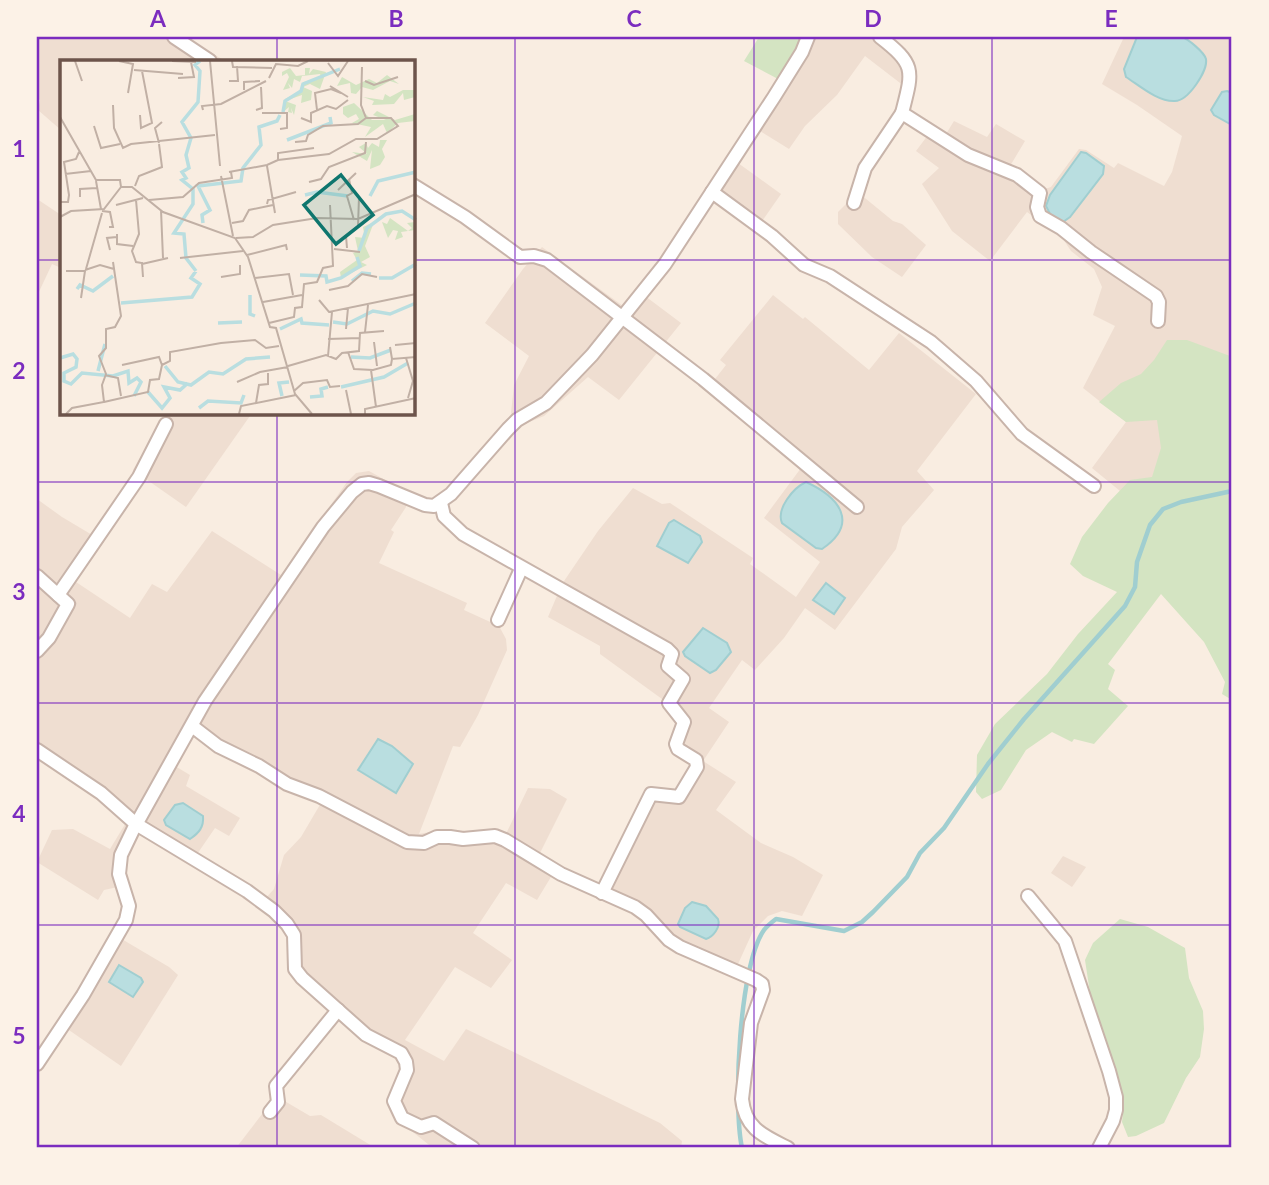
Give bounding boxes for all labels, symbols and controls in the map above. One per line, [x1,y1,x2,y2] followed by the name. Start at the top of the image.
[149,4,167,32] text: A
[388,4,404,32] text: B
[626,4,642,32] text: C
[864,4,882,32] text: D
[1104,4,1118,32] text: E
[60,60,415,415] inset map
[12,134,26,162] text: 1
[12,356,26,384] text: 2
[12,577,26,605] text: 3
[12,799,26,827] text: 4
[12,1021,26,1049] text: 5

